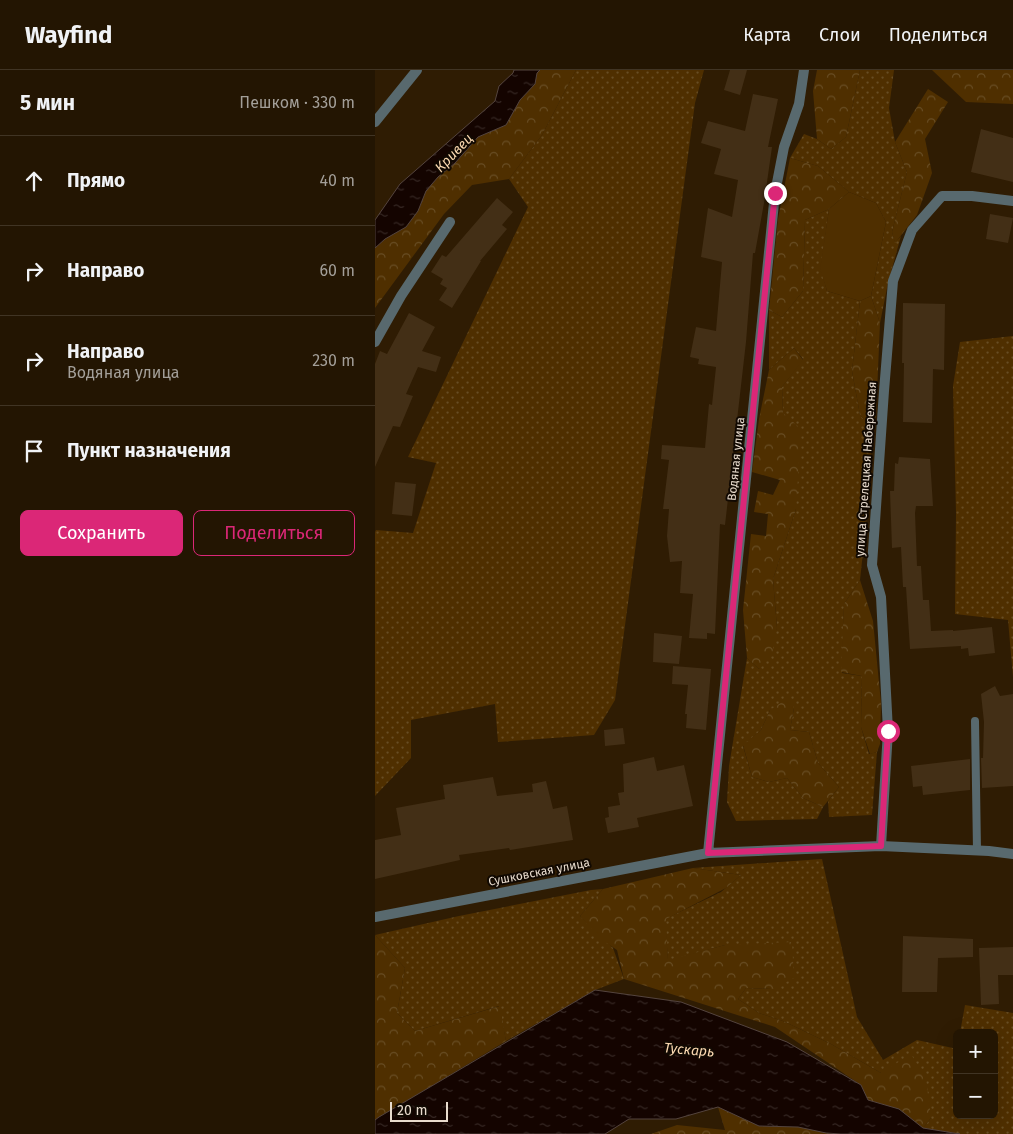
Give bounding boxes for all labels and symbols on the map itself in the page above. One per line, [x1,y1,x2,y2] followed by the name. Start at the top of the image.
[431,130,477,176] water label: Кривец
[764,182,787,205] route end
[853,381,879,557] street label: улица Стрелецкая Набережная
[725,416,747,502] street label: Водяная улица
[877,720,900,743] route start
[487,855,591,889] street label: Сушковская улица
[663,1039,715,1061] water label: Тускарь
[390,1099,447,1122] scale bar

